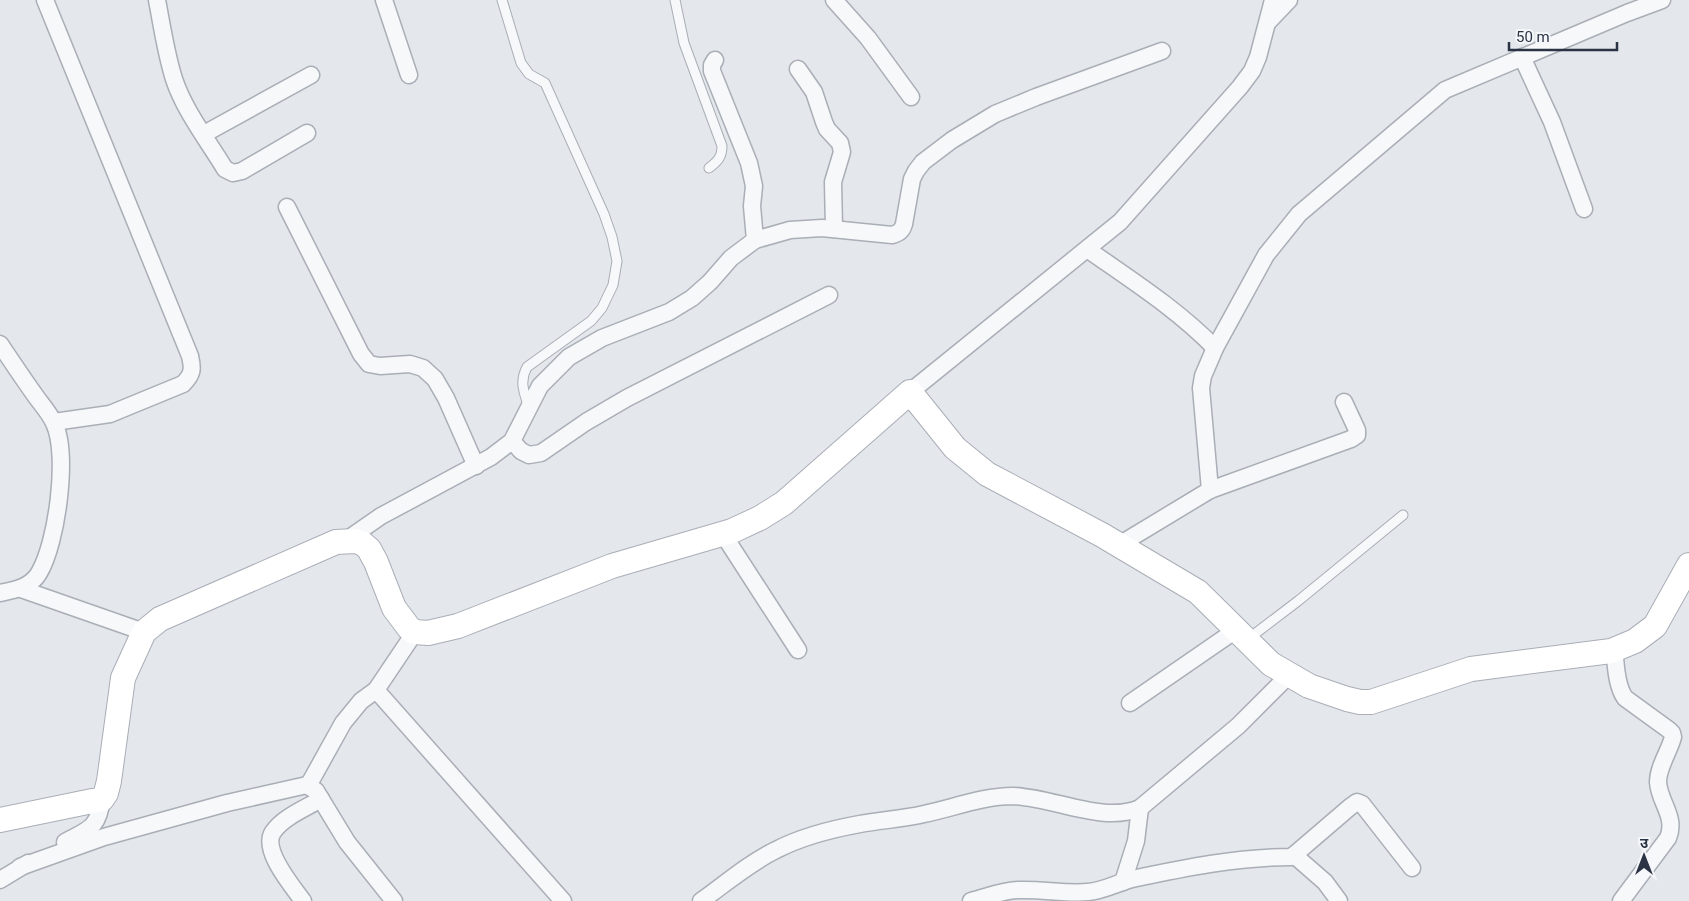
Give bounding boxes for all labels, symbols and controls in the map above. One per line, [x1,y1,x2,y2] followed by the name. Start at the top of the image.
[1509,20,1616,52] scale bar
[1516,28,1550,46] text: 50 m
[1619,831,1669,881] north arrow
[1640,835,1649,851] text: उ

